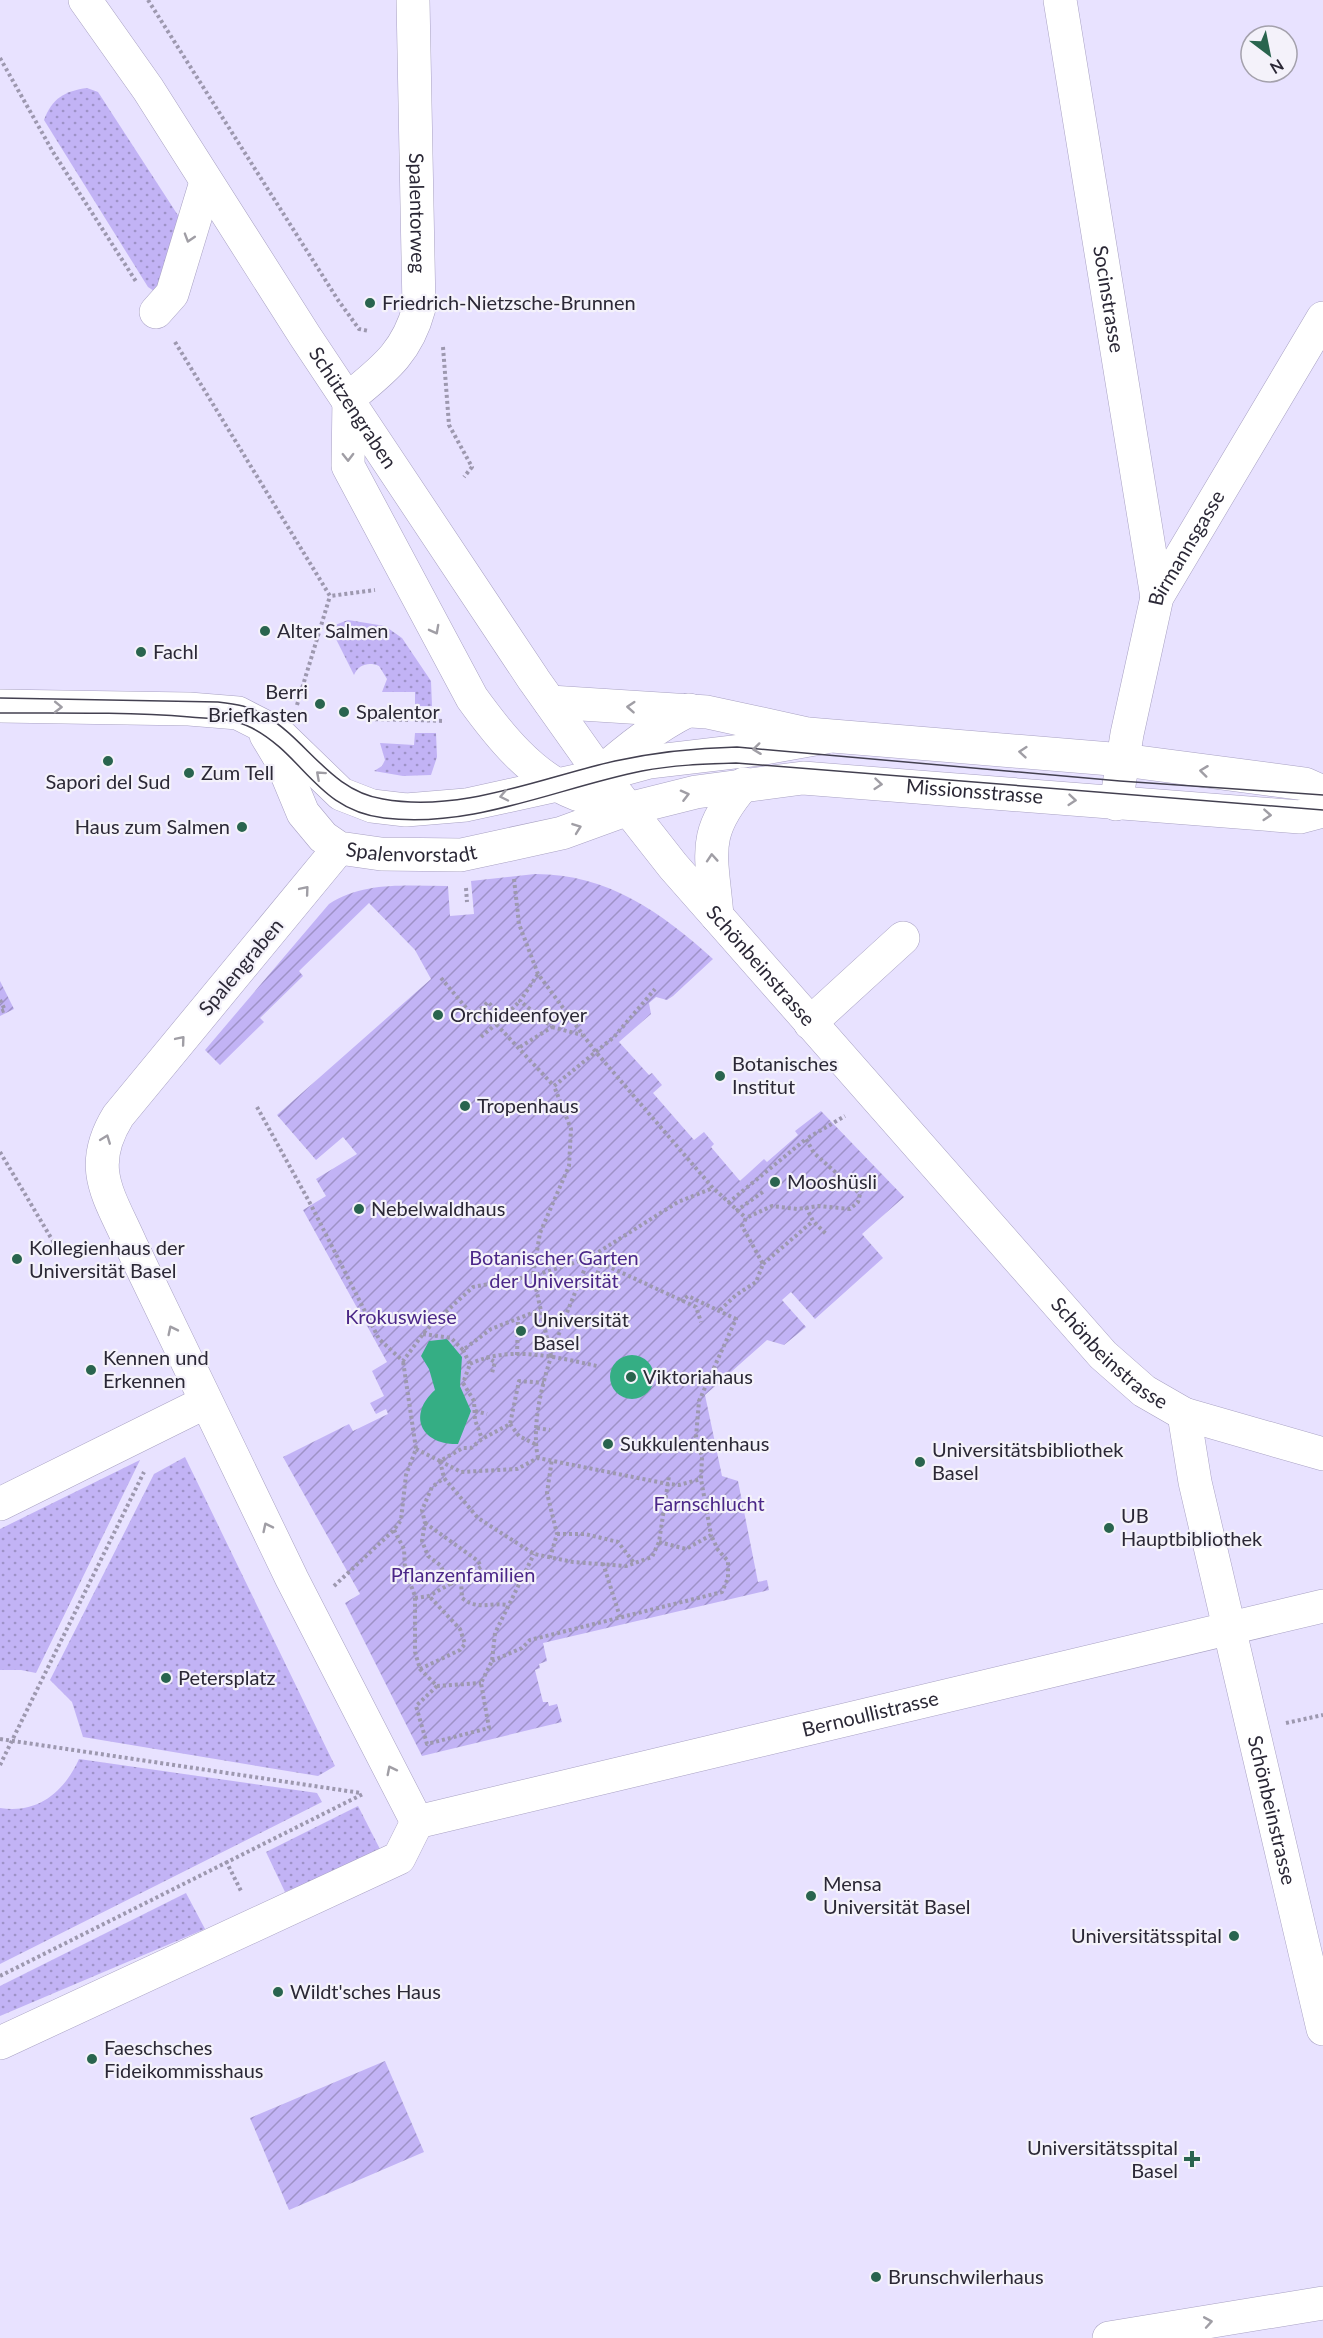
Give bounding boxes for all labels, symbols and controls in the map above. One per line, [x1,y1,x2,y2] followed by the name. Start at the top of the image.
[1239,24,1299,84] north arrow
[1267,56,1287,78] text: N
[405,152,431,273] street label: Spalentorweg
[184,232,196,243] one-way arrow
[1089,243,1130,354] street label: Socinstrasse
[382,290,636,314] place label: Friedrich-Nietzsche-Brunnen
[363,296,377,310] marker: Friedrich-Nietzsche-Brunnen
[305,342,403,473] street label: Schützengraben
[342,452,354,461] one-way arrow
[1143,485,1229,607] street label: Birmannsgasse
[277,618,388,642] place label: Alter Salmen
[258,624,272,638] marker: Alter Salmen
[428,624,439,634] one-way arrow
[153,639,198,663] place label: Fachl
[134,645,148,659] marker: Fachl
[208,679,308,726] place label: Berri Briefkasten
[313,697,327,711] marker: Berri Briefkasten
[356,699,441,723] place label: Spalentor
[626,700,635,713] one-way arrow
[54,701,63,713] one-way arrow
[337,705,351,719] marker: Spalentor
[752,742,761,755] one-way arrow
[1018,746,1028,759] one-way arrow
[101,754,115,768] marker: Sapori del Sud
[201,760,274,784] place label: Zum Tell
[1200,765,1209,777] one-way arrow
[182,766,196,780] marker: Zum Tell
[46,769,171,793] place label: Sapori del Sud
[316,771,327,782] one-way arrow
[905,773,1044,808] street label: Missionsstrasse
[873,777,882,790] one-way arrow
[499,789,509,802] one-way arrow
[679,789,689,802] one-way arrow
[1068,793,1077,806] one-way arrow
[1262,808,1271,821] one-way arrow
[75,814,230,838] place label: Haus zum Salmen
[235,820,249,834] marker: Haus zum Salmen
[571,822,582,835] one-way arrow
[345,836,479,866] street label: Spalenvorstadt
[706,853,719,862] one-way arrow
[298,886,309,897] one-way arrow
[702,900,821,1030] street label: Schönbeinstrasse
[193,913,288,1020] street label: Spalengraben
[450,1002,588,1026] place label: Orchideenfoyer
[431,1008,445,1022] marker: Orchideenfoyer
[173,1036,184,1047] one-way arrow
[732,1051,838,1098] place label: Botanisches Institut
[713,1069,727,1083] marker: Botanisches Institut
[477,1093,579,1117] place label: Tropenhaus
[458,1099,472,1113] marker: Tropenhaus
[99,1134,111,1145] one-way arrow
[787,1169,877,1193] place label: Mooshüsli
[768,1175,782,1189] marker: Mooshüsli
[371,1196,505,1220] place label: Nebelwaldhaus
[352,1202,366,1216] marker: Nebelwaldhaus
[29,1235,186,1282] place label: Kollegienhaus der Universität Basel
[469,1245,639,1292] park label: Botanischer Garten der Universität
[10,1252,24,1266] marker: Kollegienhaus der Universität Basel
[1047,1292,1172,1413] street label: Schönbeinstrasse
[345,1304,457,1328] park label: Krokuswiese
[533,1307,629,1354] place label: Universität Basel
[514,1324,528,1338] marker: Universität Basel
[168,1325,180,1336] one-way arrow
[103,1345,209,1392] place label: Kennen und Erkennen
[84,1363,98,1377] marker: Kennen und Erkennen
[643,1364,753,1388] place label: Viktoriahaus
[624,1370,638,1384] marker: Viktoriahaus
[620,1431,769,1455] place label: Sukkulentenhaus
[601,1437,615,1451] marker: Sukkulentenhaus
[932,1437,1124,1484] place label: Universitätsbibliothek Basel
[913,1455,927,1469] marker: Universitätsbibliothek Basel
[653,1491,765,1515] park label: Farnschlucht
[1121,1503,1263,1550] place label: UB Hauptbibliothek
[1102,1521,1116,1535] marker: UB Hauptbibliothek
[262,1522,274,1533] one-way arrow
[391,1562,535,1586] park label: Pflanzenfamilien
[178,1665,275,1689] place label: Petersplatz
[159,1671,173,1685] marker: Petersplatz
[799,1685,941,1741] street label: Bernoullistrasse
[1244,1733,1302,1887] street label: Schönbeinstrasse
[386,1765,398,1776] one-way arrow
[823,1871,971,1918] place label: Mensa Universität Basel
[804,1889,818,1903] marker: Mensa Universität Basel
[1071,1923,1222,1947] place label: Universitätsspital
[1227,1929,1241,1943] marker: Universitätsspital
[290,1979,441,2003] place label: Wildt'sches Haus
[271,1985,285,1999] marker: Wildt'sches Haus
[104,2035,264,2082] place label: Faeschsches Fideikommisshaus
[85,2052,99,2066] marker: Faeschsches Fideikommisshaus
[1027,2135,1178,2182] place label: Universitätsspital Basel
[1183,2150,1201,2168] marker: Universitätsspital Basel
[888,2264,1044,2288] place label: Brunschwilerhaus
[869,2270,883,2284] marker: Brunschwilerhaus
[1204,2317,1213,2329] one-way arrow

